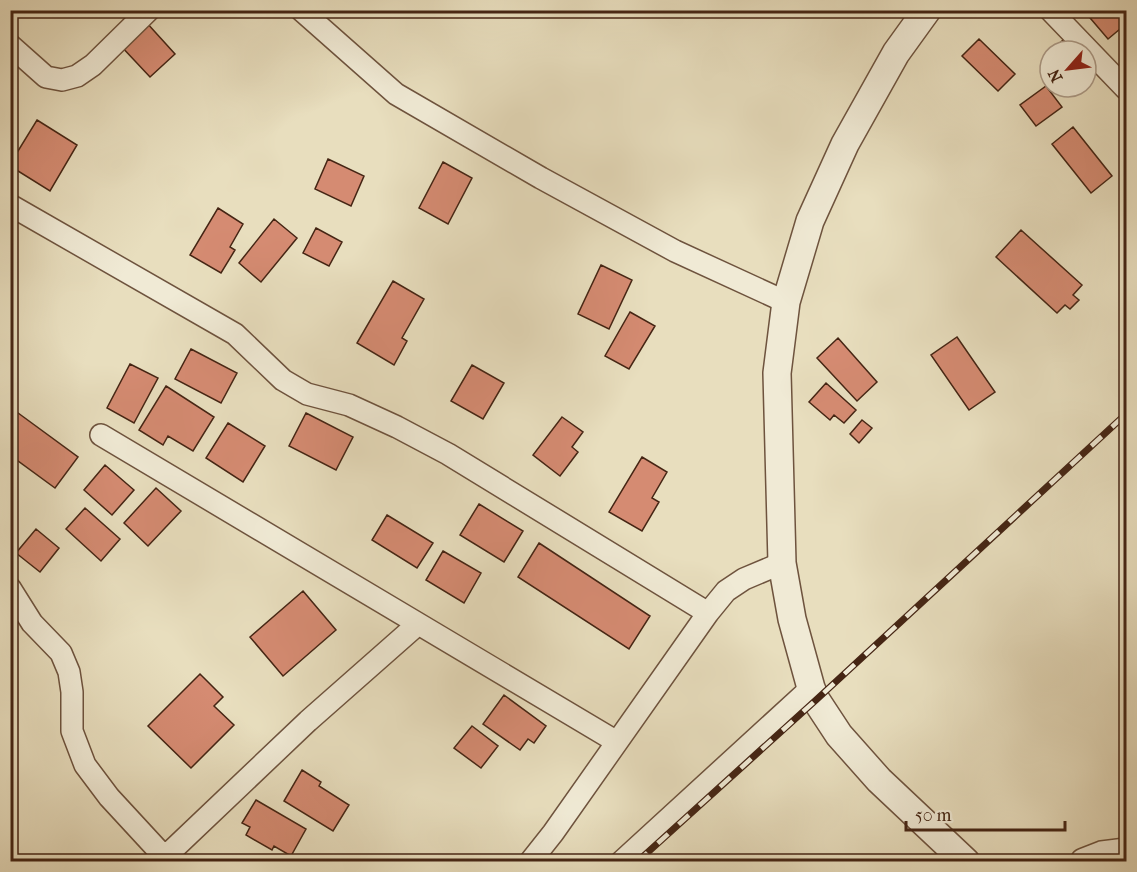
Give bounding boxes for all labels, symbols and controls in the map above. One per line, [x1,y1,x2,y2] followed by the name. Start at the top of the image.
[1038,39,1098,99] north arrow
[1044,65,1066,86] text: N
[906,794,1065,832] scale bar
[915,805,952,826] text: 50 m

